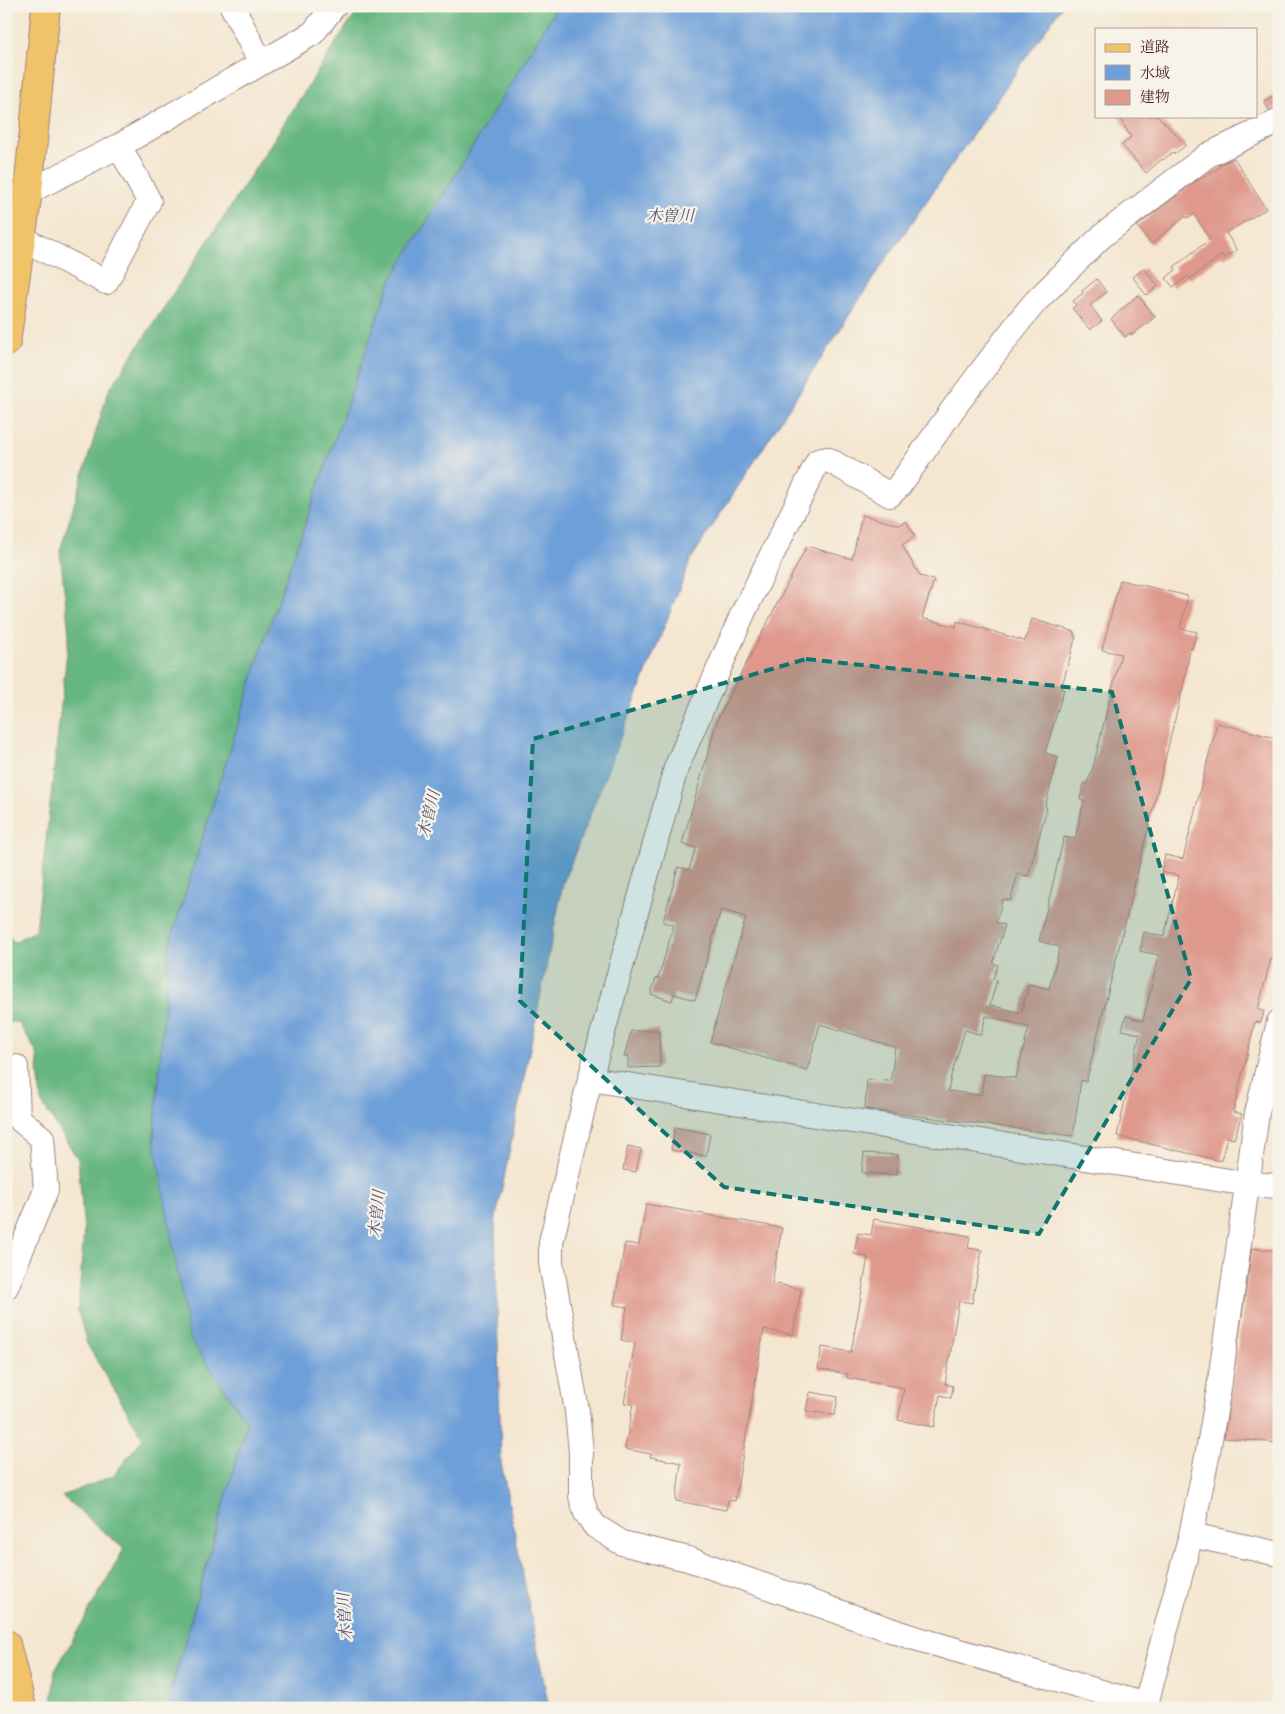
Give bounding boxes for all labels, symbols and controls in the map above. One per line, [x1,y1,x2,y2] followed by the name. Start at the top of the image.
[1095,28,1258,118] legend
[1140,37,1170,56] text: 道路
[1140,63,1170,82] text: 水域
[1140,87,1170,106] text: 建物
[646,205,696,225] water label: 木曽川
[412,786,444,840] water label: 木曽川
[364,1187,389,1239] water label: 木曽川
[332,1590,356,1642] water label: 木曽川

